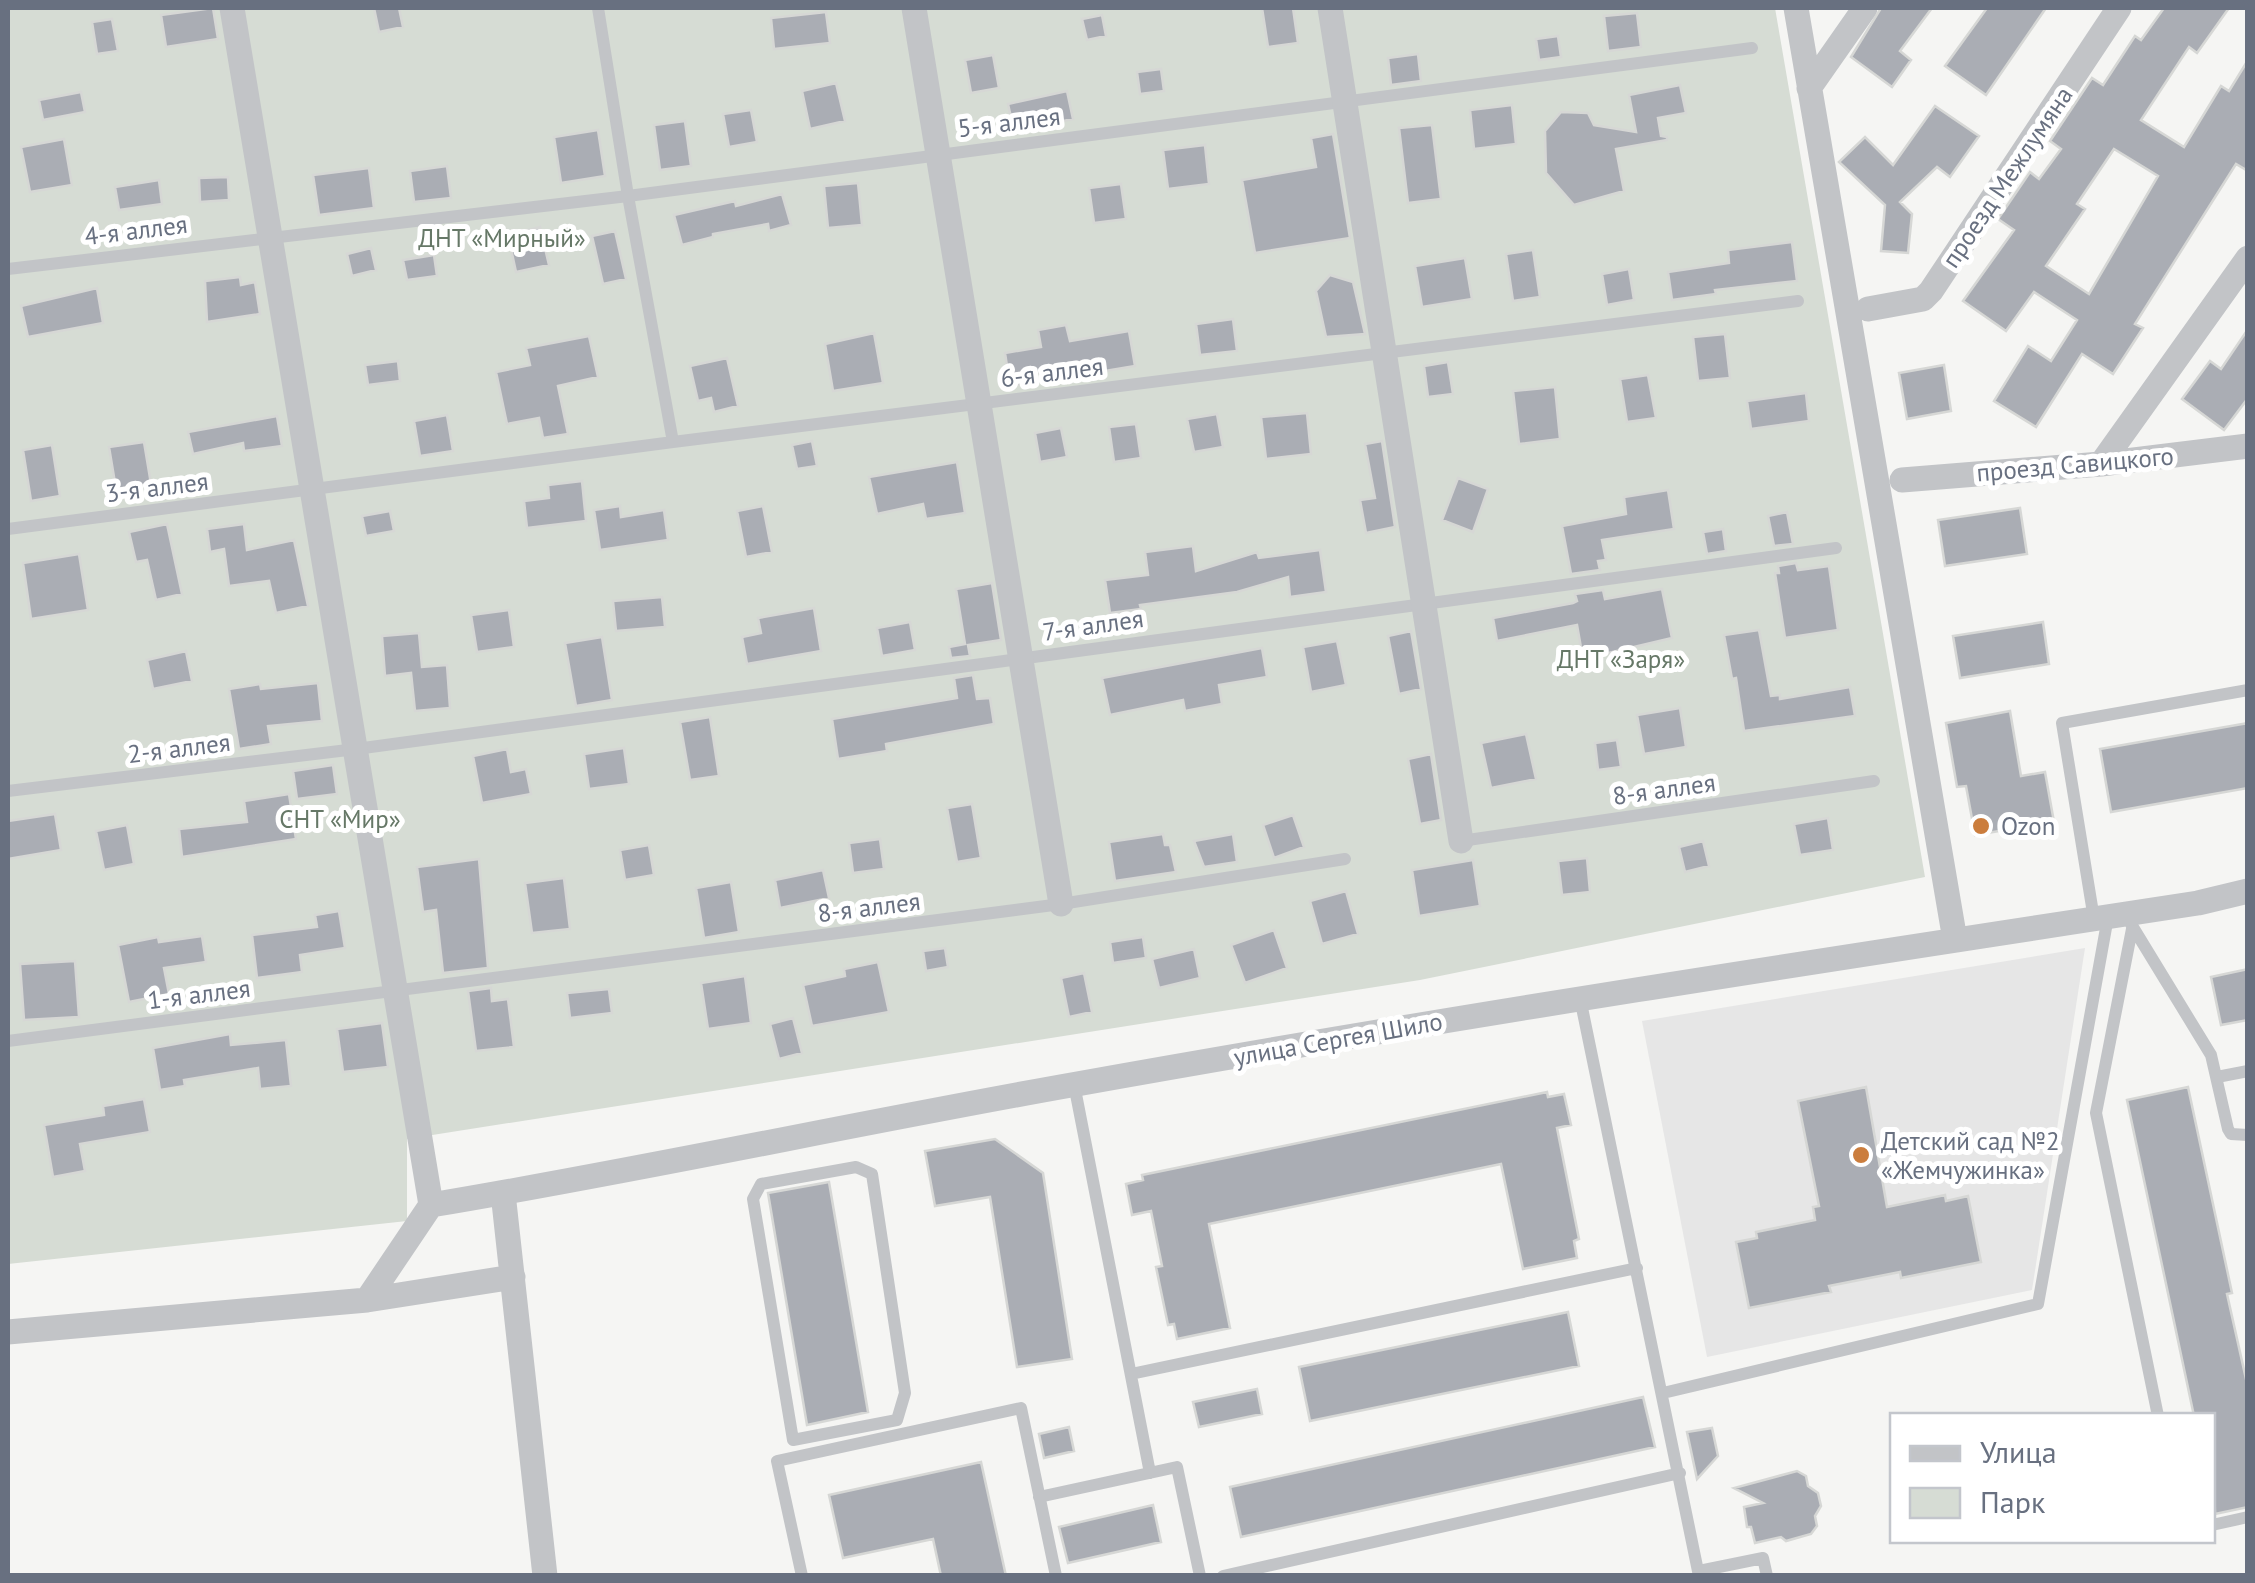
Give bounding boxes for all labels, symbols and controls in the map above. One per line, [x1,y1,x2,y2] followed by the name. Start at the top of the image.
[1934,80,2080,274] street label: проезд Межлумяна
[956,100,1062,144] street label: 5-я аллея
[83,208,189,252] street label: 4-я аллея
[418,222,586,254] park label: ДНТ «Мирный»
[999,350,1105,394] street label: 6-я аллея
[1975,439,2175,489] street label: проезд Савицкого
[104,465,210,509] street label: 3-я аллея
[1040,602,1146,648] street label: 7-я аллея
[1557,643,1685,675] park label: ДНТ «Заря»
[126,726,232,770] street label: 2-я аллея
[1611,766,1717,812] street label: 8-я аллея
[279,803,401,835] park label: СНТ «Мир»
[2001,810,2055,842] place label: Ozon
[1970,815,1992,837] marker: Ozon
[816,885,922,929] street label: 8-я аллея
[146,972,252,1016] street label: 1-я аллея
[1231,1005,1445,1073] street label: улица Сергея Шило
[1881,1125,2060,1186] place label: Детский сад №2 «Жемчужинка»
[1850,1144,1872,1166] marker: Детский сад №2 «Жемчужинка»
[1890,1413,2215,1543] legend
[1980,1432,2057,1471] text: Улица
[1980,1482,2046,1521] text: Парк

